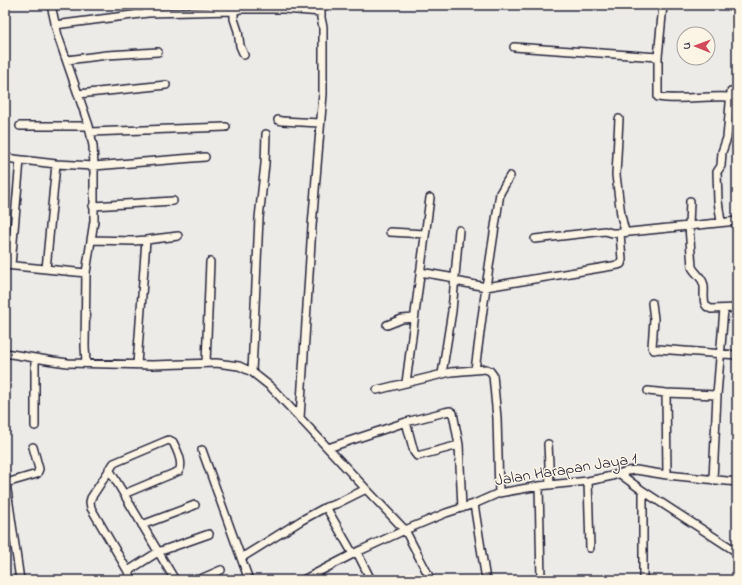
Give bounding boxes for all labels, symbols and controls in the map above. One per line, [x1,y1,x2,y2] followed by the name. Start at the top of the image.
[676,26,716,66] north arrow
[679,42,695,49] text: U
[493,447,639,493] street label: Jalan Harapan Jaya 1

